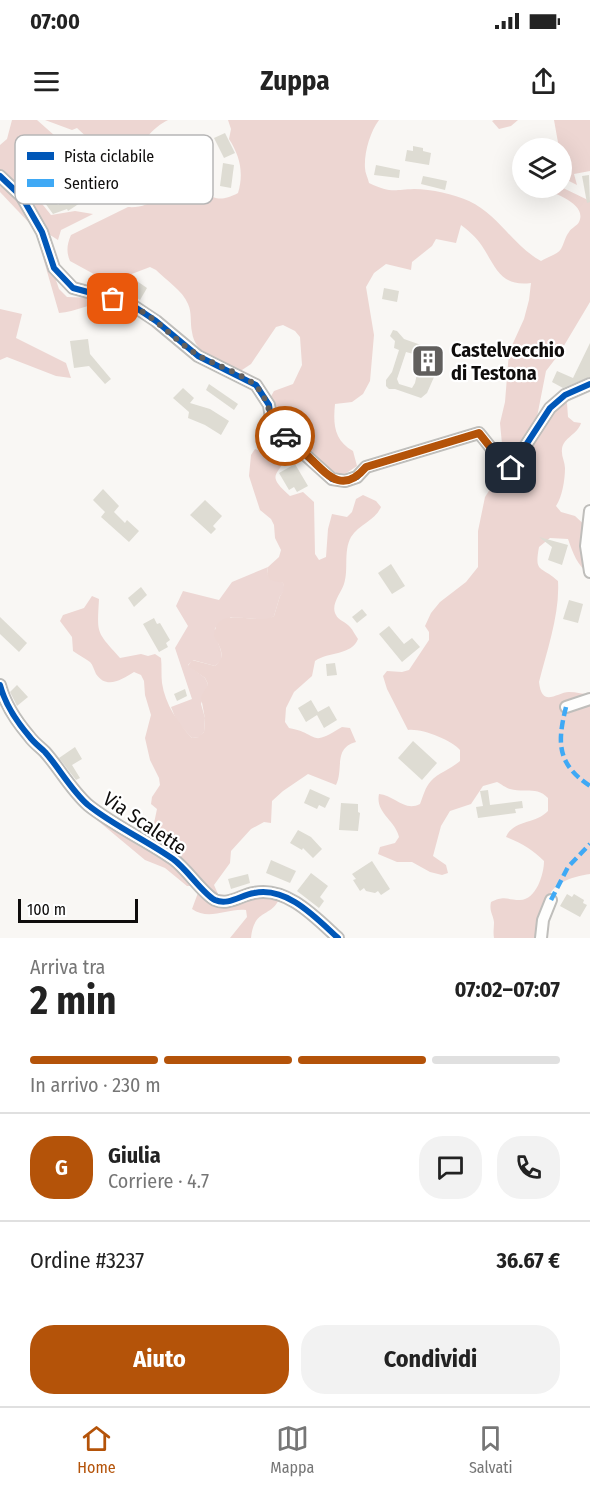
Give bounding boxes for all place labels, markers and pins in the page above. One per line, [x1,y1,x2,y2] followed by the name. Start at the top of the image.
[87,273,138,324] pin
[451,338,565,385] place label: Castelvecchio di Testona
[410,343,446,379] building icon: Castelvecchio di Testona
[485,442,536,493] pin

